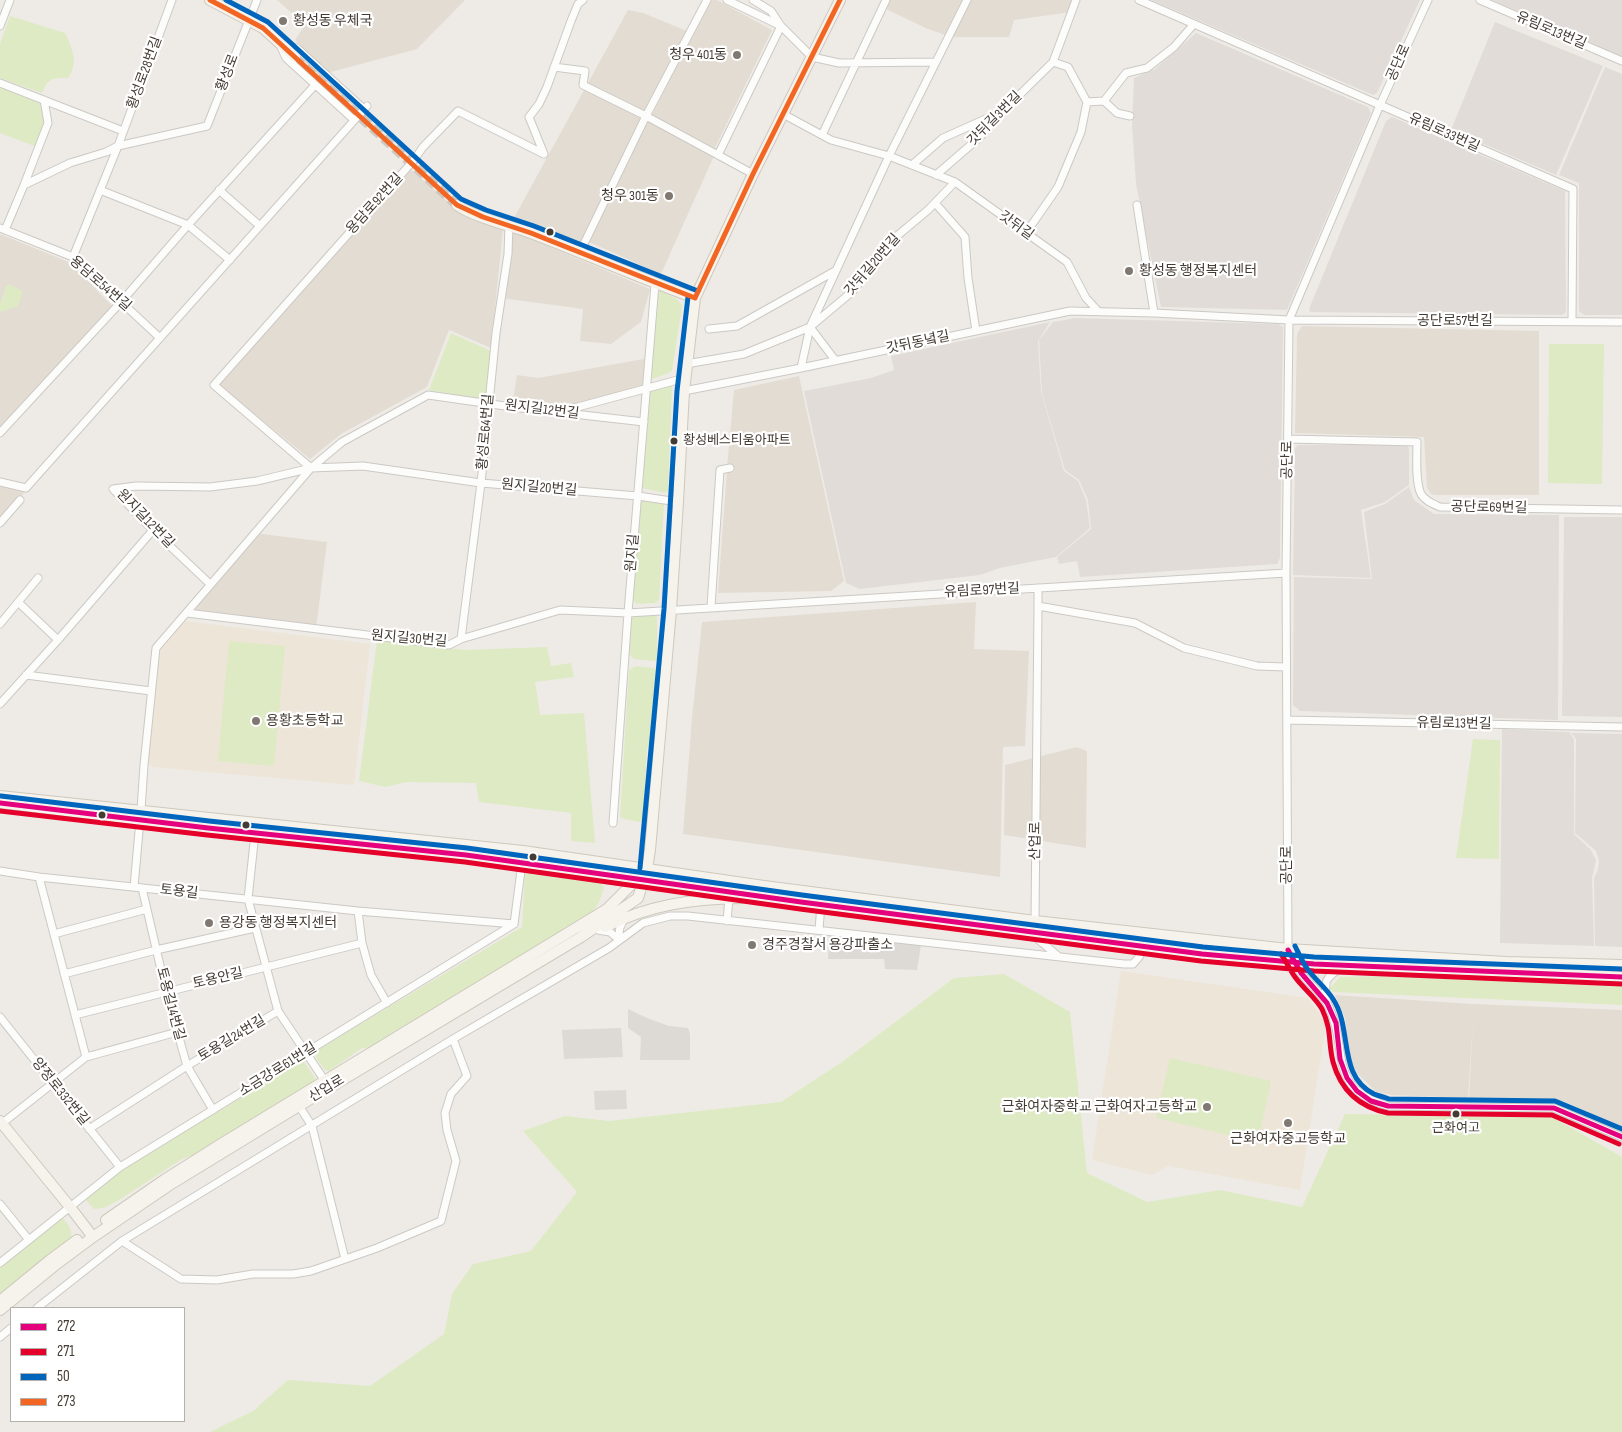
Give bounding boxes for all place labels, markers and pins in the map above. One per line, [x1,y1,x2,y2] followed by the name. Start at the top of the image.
[293,13,373,29] place label: 황성동 우체국
[277,15,289,27] marker: 황성동 우체국
[669,47,727,63] place label: 청우 401동
[731,49,743,61] marker: 청우 401동
[601,188,659,204] place label: 청우 301동
[663,190,675,202] marker: 청우 301동
[545,227,555,237] unlabelled marker
[1139,263,1257,279] place label: 황성동 행정복지센터
[1123,265,1135,277] marker: 황성동 행정복지센터
[683,433,791,449] place label: 황성베스티움아파트
[669,436,679,446] marker: 황성베스티움아파트
[266,713,343,729] place label: 용황초등학교
[250,715,262,727] marker: 용황초등학교
[97,810,107,820] unlabelled marker
[241,820,251,830] unlabelled marker
[528,852,538,862] unlabelled marker
[219,915,337,931] place label: 용강동 행정복지센터
[203,917,215,929] marker: 용강동 행정복지센터
[762,937,893,953] place label: 경주경찰서 용강파출소
[746,939,758,951] marker: 경주경찰서 용강파출소
[1002,1099,1197,1115] place label: 근화여자중학교 근화여자고등학교
[1201,1101,1213,1113] marker: 근화여자중학교 근화여자고등학교
[1451,1109,1461,1119] marker: 근화여고
[1282,1117,1294,1129] marker: 근화여자중고등학교
[1432,1121,1480,1137] place label: 근화여고
[1230,1131,1346,1147] place label: 근화여자중고등학교

